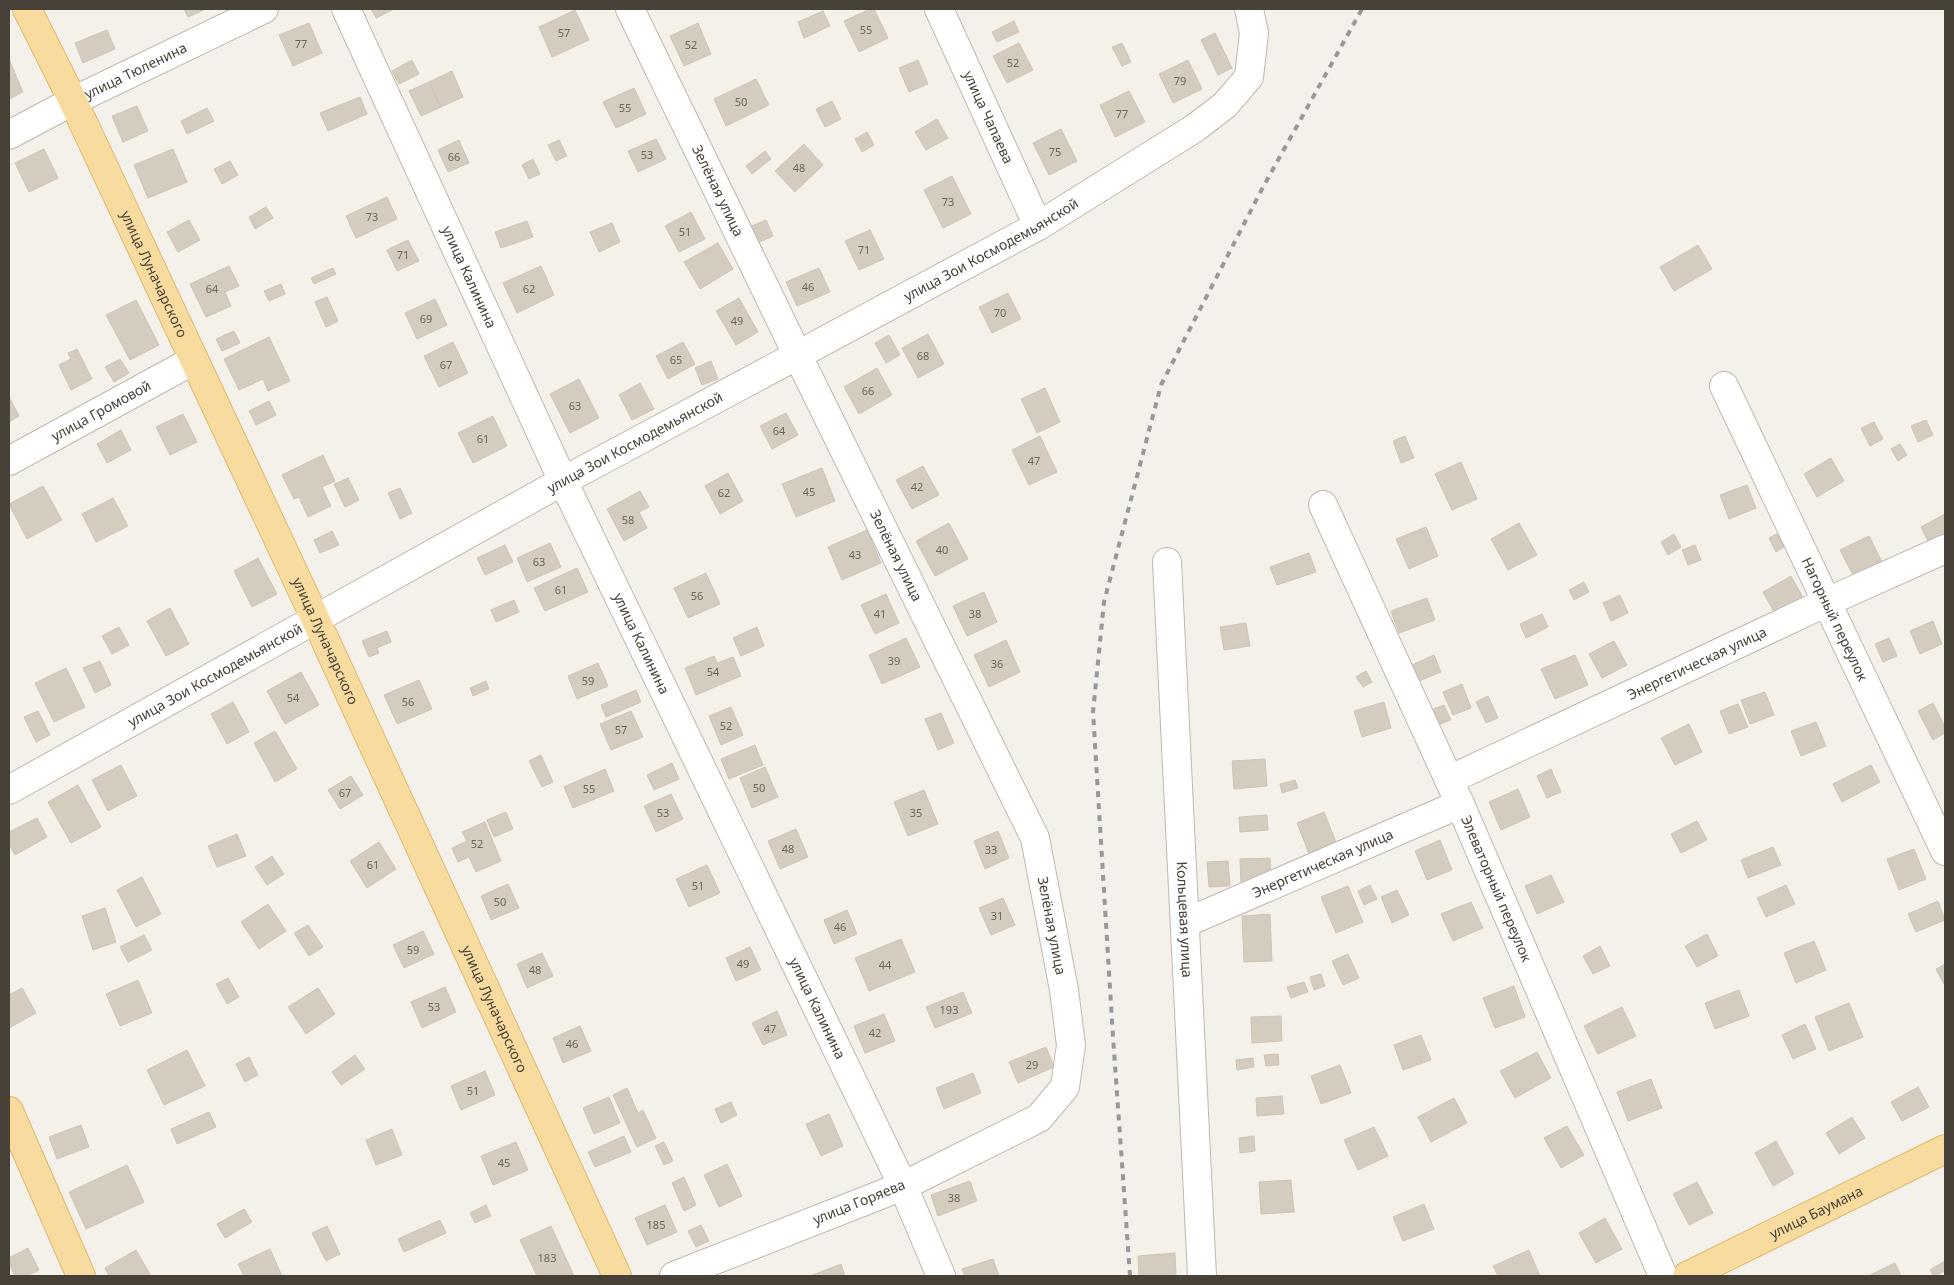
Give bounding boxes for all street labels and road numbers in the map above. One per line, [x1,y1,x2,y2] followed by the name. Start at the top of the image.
[81,38,190,103] street label: улица Тюленина
[959,67,1018,167] street label: улица Чапаева
[688,142,749,240] street label: Зелёная улица
[900,193,1082,305] street label: улица Зои Космодемьянской
[117,207,192,340] street label: улица Луначарского
[438,223,501,331] street label: улица Калинина
[48,375,154,445] street label: улица Громовой
[543,387,726,497] street label: улица Зои Космодемьянской
[866,507,927,604] street label: Зелёная улица
[1798,554,1873,684] street label: Нагорный переулок
[288,574,363,707] street label: улица Луначарского
[609,590,674,697] street label: улица Калинина
[124,618,305,731] street label: улица Зои Космодемьянской
[1624,622,1769,704] street label: Энергетическая улица
[1457,812,1537,965] street label: Элеваторный переулок
[1249,824,1396,902] street label: Энергетическая улица
[1173,861,1197,978] street label: Кольцевая улица
[1034,875,1071,976] street label: Зелёная улица
[458,942,532,1076] street label: улица Луначарского
[785,954,850,1062] street label: улица Калинина
[810,1174,908,1229] street label: улица Горяева
[1766,1181,1866,1243] street label: улица Баумана

